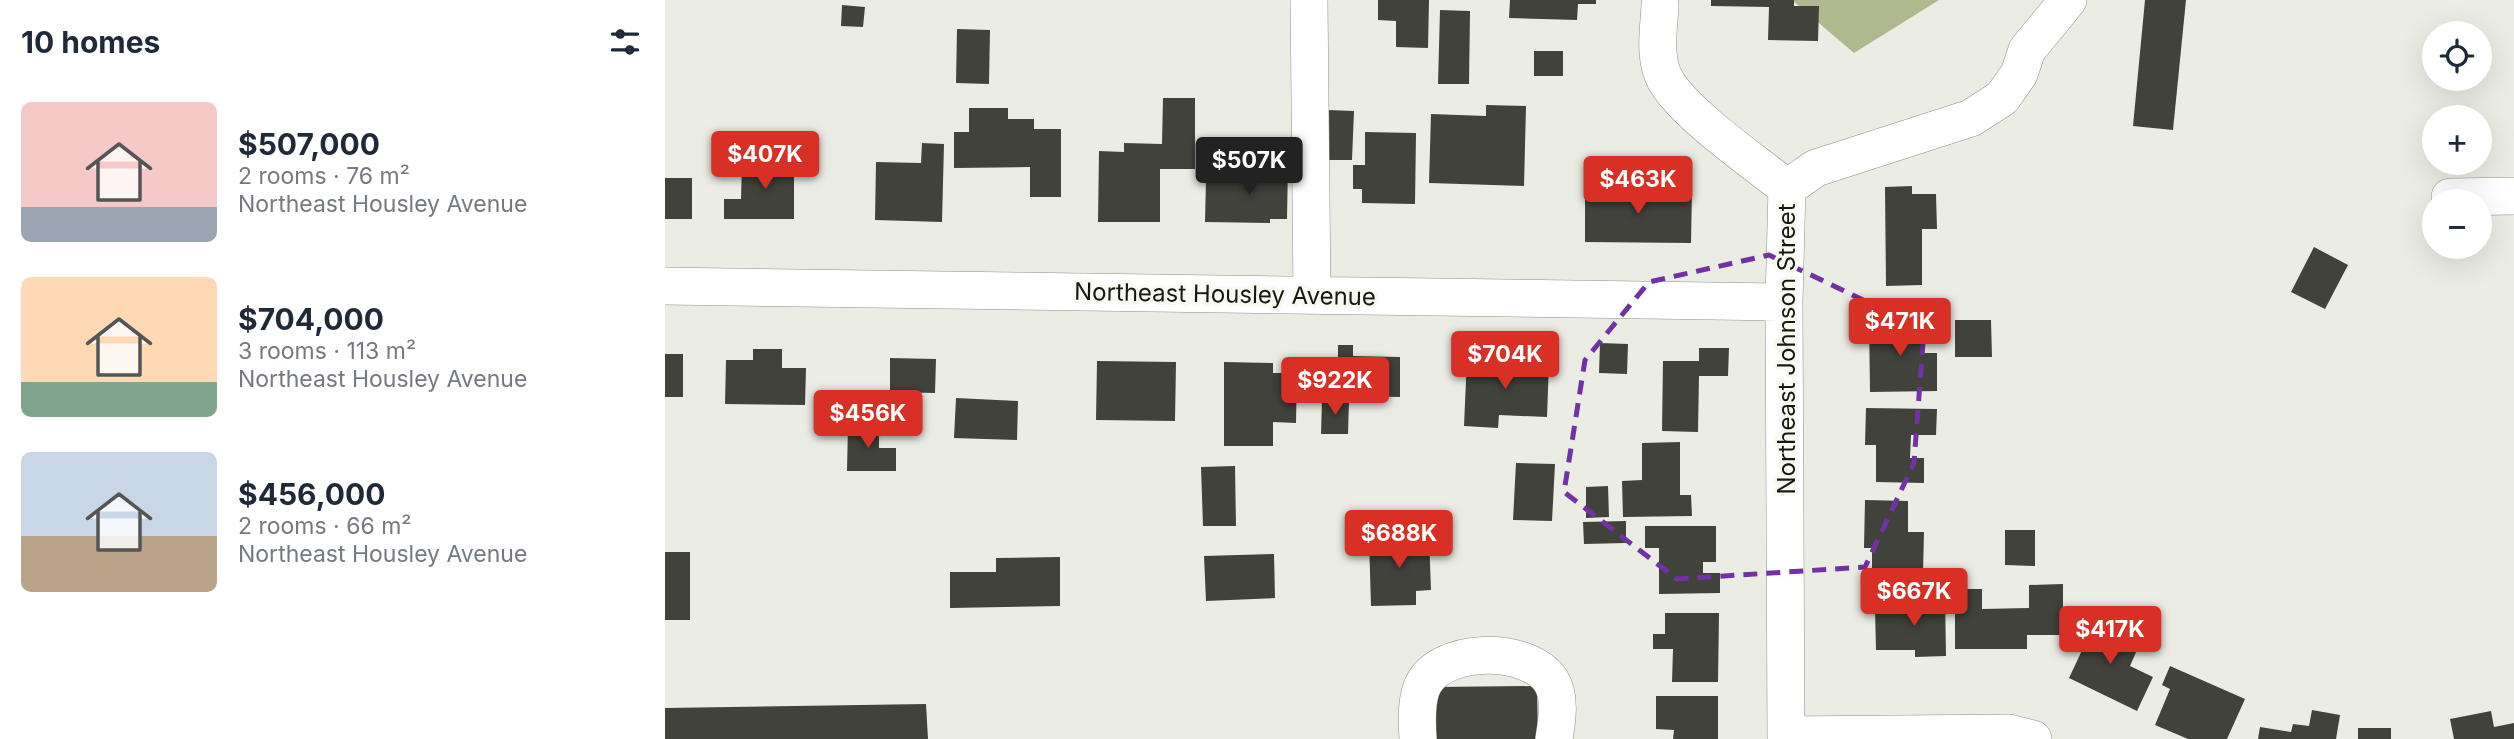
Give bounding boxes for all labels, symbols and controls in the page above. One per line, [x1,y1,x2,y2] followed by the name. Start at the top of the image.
[2422,21,2492,259] map controls
[2422,21,2492,91] button: locate
[606,23,644,61] icon: filters
[21,24,160,60] text: 10 homes
[2422,105,2492,175] button: +
[238,126,380,162] text: $507,000
[77,130,161,214] icon: home
[716,132,814,191] pin: $407K
[1200,138,1298,197] pin: $507K
[727,140,803,168] text: $407K
[1212,146,1286,174] text: $507K
[1589,156,1687,216] pin: $463K
[238,162,410,190] text: 2 rooms · 76 m²
[1600,165,1676,193] text: $463K
[2422,189,2492,259] button: −
[238,190,527,218] text: Northeast Housley Avenue
[1772,203,1801,495] street label: Northeast Johnson Street
[1074,277,1376,311] street label: Northeast Housley Avenue
[1851,298,1949,358] pin: $471K
[238,301,384,337] text: $704,000
[77,305,161,389] icon: home
[1865,307,1935,335] text: $471K
[1456,332,1554,391] pin: $704K
[238,337,416,365] text: 3 rooms · 113 m²
[1467,340,1543,368] text: $704K
[1286,358,1384,417] pin: $922K
[238,365,527,393] text: Northeast Housley Avenue
[1297,366,1373,394] text: $922K
[819,391,917,450] pin: $456K
[830,399,906,427] text: $456K
[238,476,386,512] text: $456,000
[77,480,161,564] icon: home
[1350,510,1448,570] pin: $688K
[238,512,412,540] text: 2 rooms · 66 m²
[1361,519,1437,547] text: $688K
[238,540,527,568] text: Northeast Housley Avenue
[1865,568,1963,628] pin: $667K
[1877,577,1951,605] text: $667K
[2061,606,2159,666] pin: $417K
[2075,615,2145,643] text: $417K

